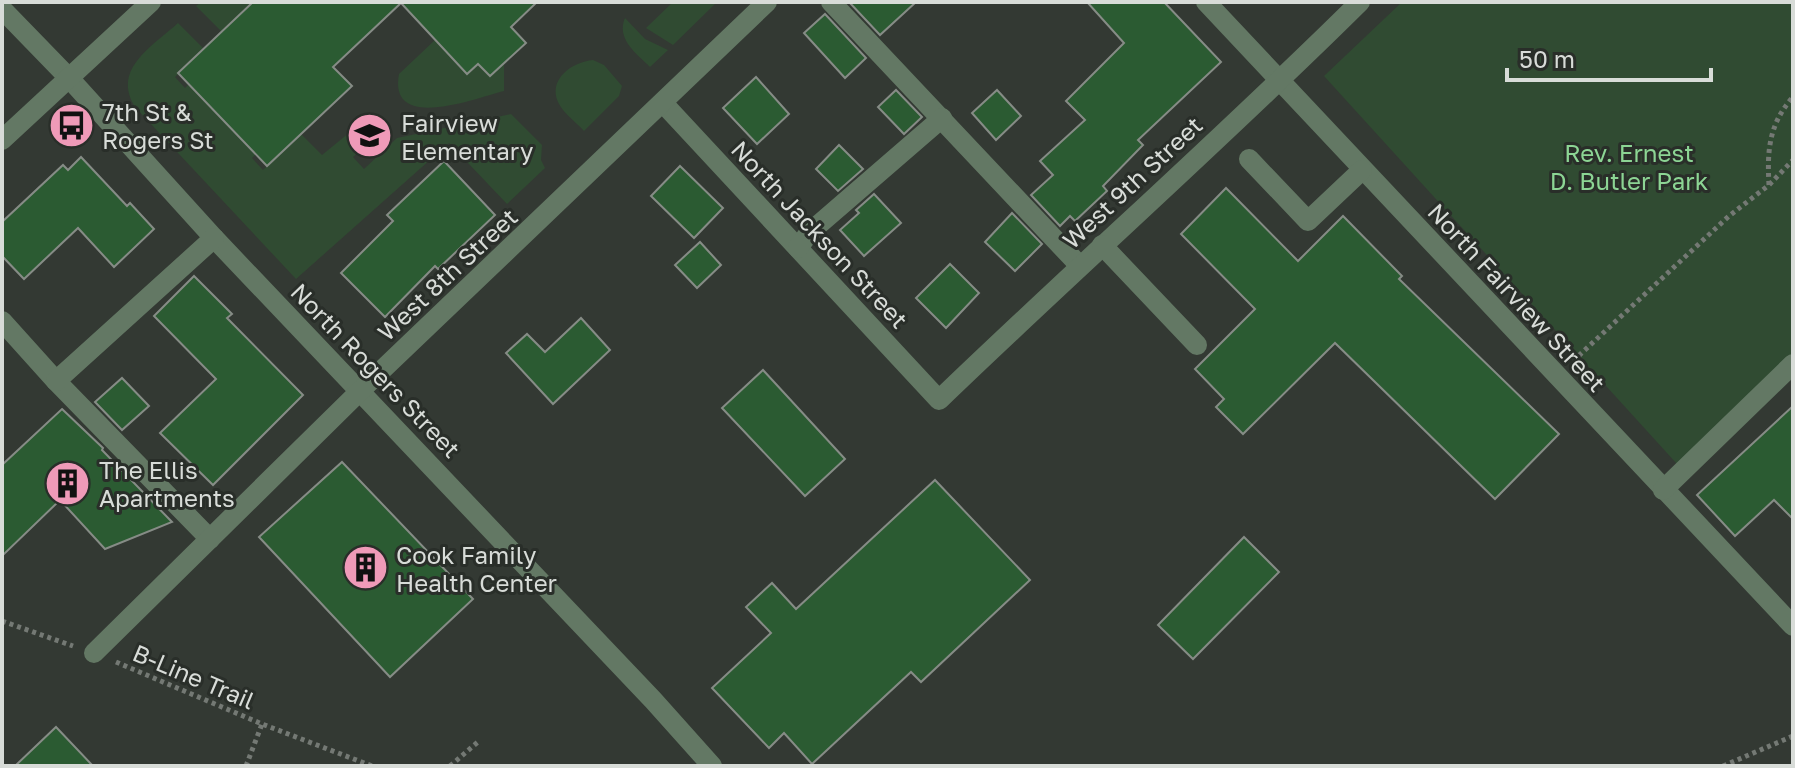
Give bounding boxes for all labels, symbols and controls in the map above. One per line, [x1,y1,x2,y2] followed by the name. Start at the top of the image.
[1507,32,1711,82] scale bar
[1519,44,1575,73] text: 50 m
[102,97,214,154] place label: 7th St & Rogers St
[47,101,95,149] bus stop icon: 7th St & Rogers St
[401,108,533,165] place label: Fairview Elementary
[1056,110,1208,254] street label: West 9th Street
[346,112,394,160] school or university icon: Fairview Elementary
[726,134,914,334] street label: North Jackson Street
[1550,138,1708,195] park label: Rev. Ernest D. Butler Park
[1422,197,1612,397] street label: North Fairview Street
[371,202,523,346] street label: West 8th Street
[285,277,467,463] street label: North Rogers Street
[99,455,235,512] place label: The Ellis Apartments
[44,459,92,507] building icon: The Ellis Apartments
[396,540,557,597] place label: Cook Family Health Center
[341,544,389,592] building icon: Cook Family Health Center
[129,637,259,715] street label: B-Line Trail

